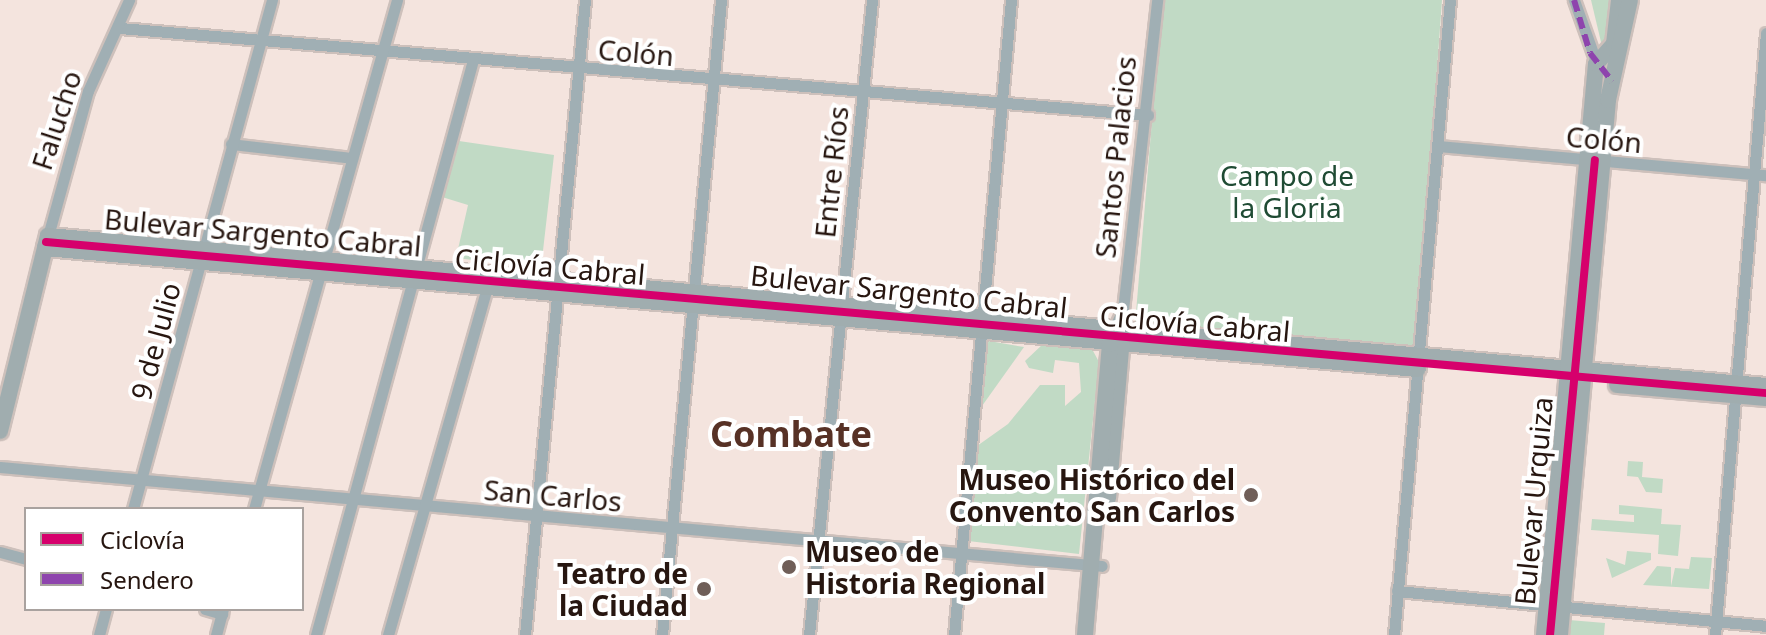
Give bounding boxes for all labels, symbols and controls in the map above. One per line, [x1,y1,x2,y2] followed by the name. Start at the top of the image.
[597,32,675,72] street label: Colón
[1088,54,1142,260] street label: Santos Palacios
[24,66,88,174] street label: Falucho
[807,105,855,239] street label: Entre Ríos
[1565,119,1643,159] street label: Colón
[1220,158,1354,224] park label: Campo de la Gloria
[103,201,423,263] street label: Bulevar Sargento Cabral
[453,241,647,291] street label: Ciclovía Cabral
[749,258,1069,324] street label: Bulevar Sargento Cabral
[123,279,187,403] street label: 9 de Julio
[1098,298,1292,348] street label: Ciclovía Cabral
[1507,396,1559,606] street label: Bulevar Urquiza
[710,412,872,456] district label: Combate
[949,462,1235,528] place label: Museo Histórico del Convento San Carlos
[483,472,623,518] street label: San Carlos
[1242,486,1260,504] marker: Museo Histórico del Convento San Carlos
[24,507,304,611] legend
[100,523,185,556] text: Ciclovía
[805,534,1045,600] place label: Museo de Historia Regional
[557,556,688,622] place label: Teatro de la Ciudad
[780,558,798,576] marker: Museo de Historia Regional
[100,563,194,596] text: Sendero
[695,580,713,598] marker: Teatro de la Ciudad

